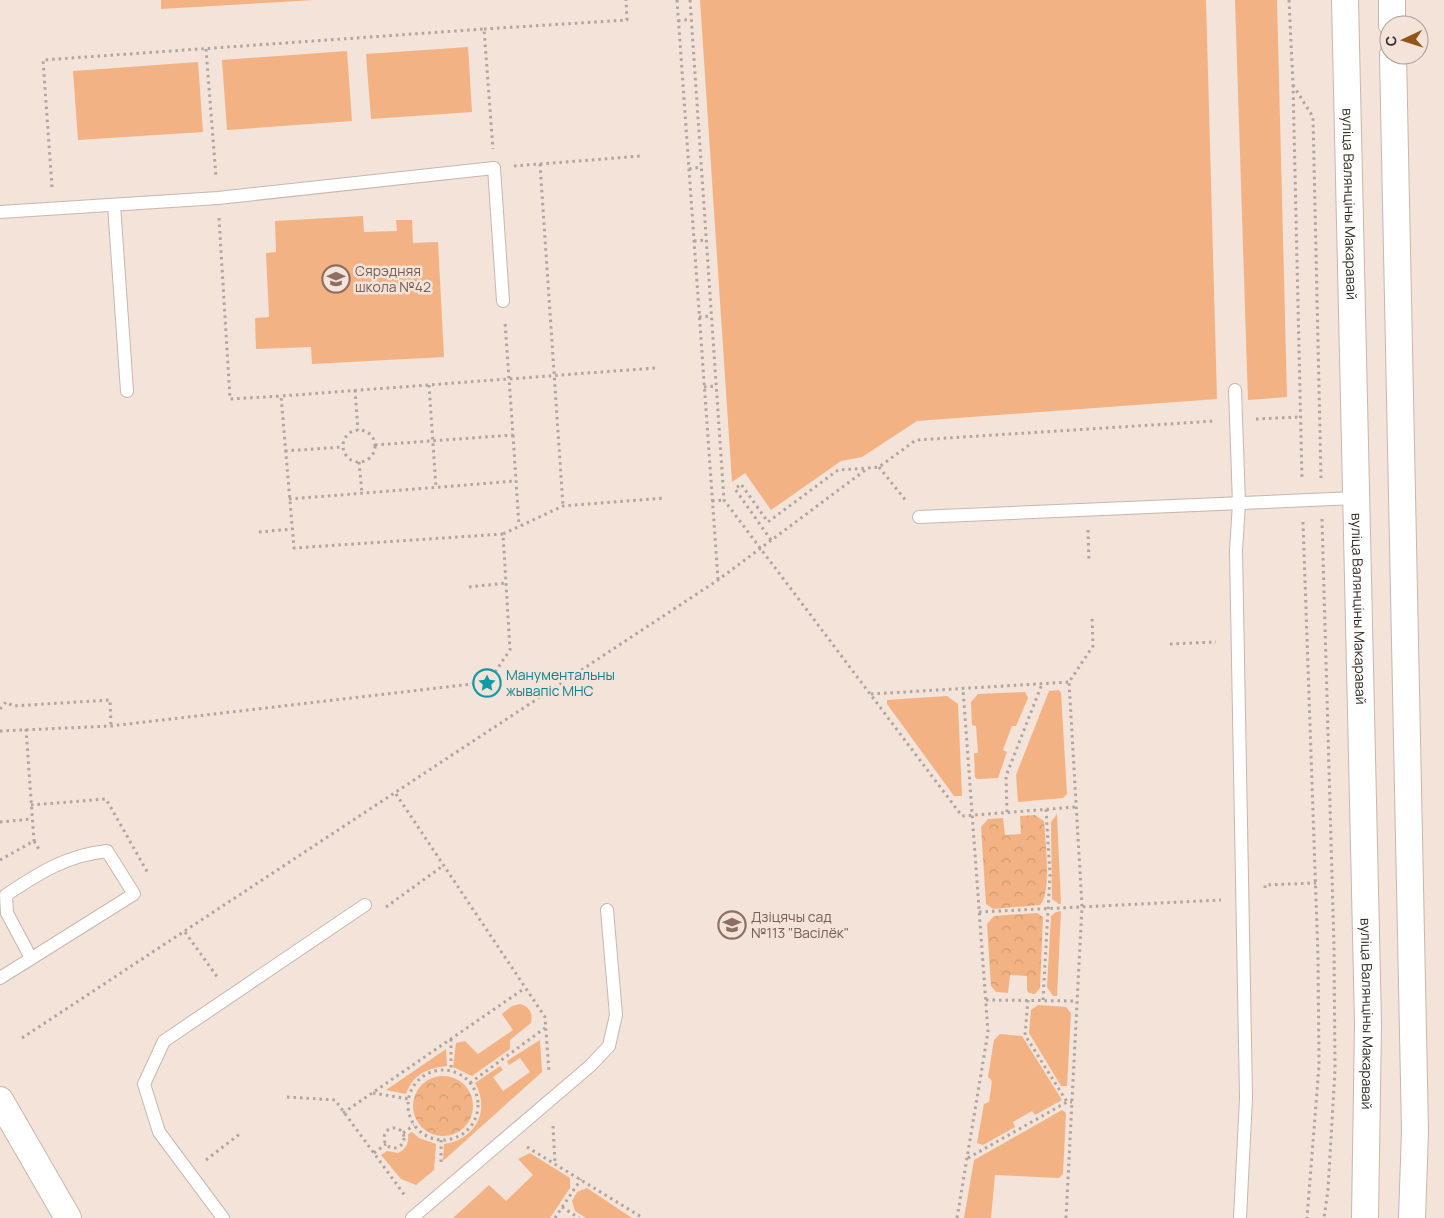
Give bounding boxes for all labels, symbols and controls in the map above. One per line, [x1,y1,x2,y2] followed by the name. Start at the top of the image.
[1379,15,1429,65] north arrow
[1381,35,1400,47] text: С
[1338,108,1362,300] street label: вуліца Валянціны Макаравай
[355,261,431,296] place label: Сярэдняя школа №42
[321,264,351,294] school or university icon: Сярэдняя школа №42
[1348,513,1371,705] street label: вуліца Валянціны Макаравай
[506,665,615,700] place label: Манументальны жывапіс МНС
[472,668,502,698] place icon: Манументальны жывапіс МНС
[751,907,849,942] place label: Дзіцячы сад №113 "Васілёк"
[717,910,747,940] school or university icon: Дзіцячы сад №113 "Васілёк"
[1357,918,1378,1110] street label: вуліца Валянціны Макаравай

